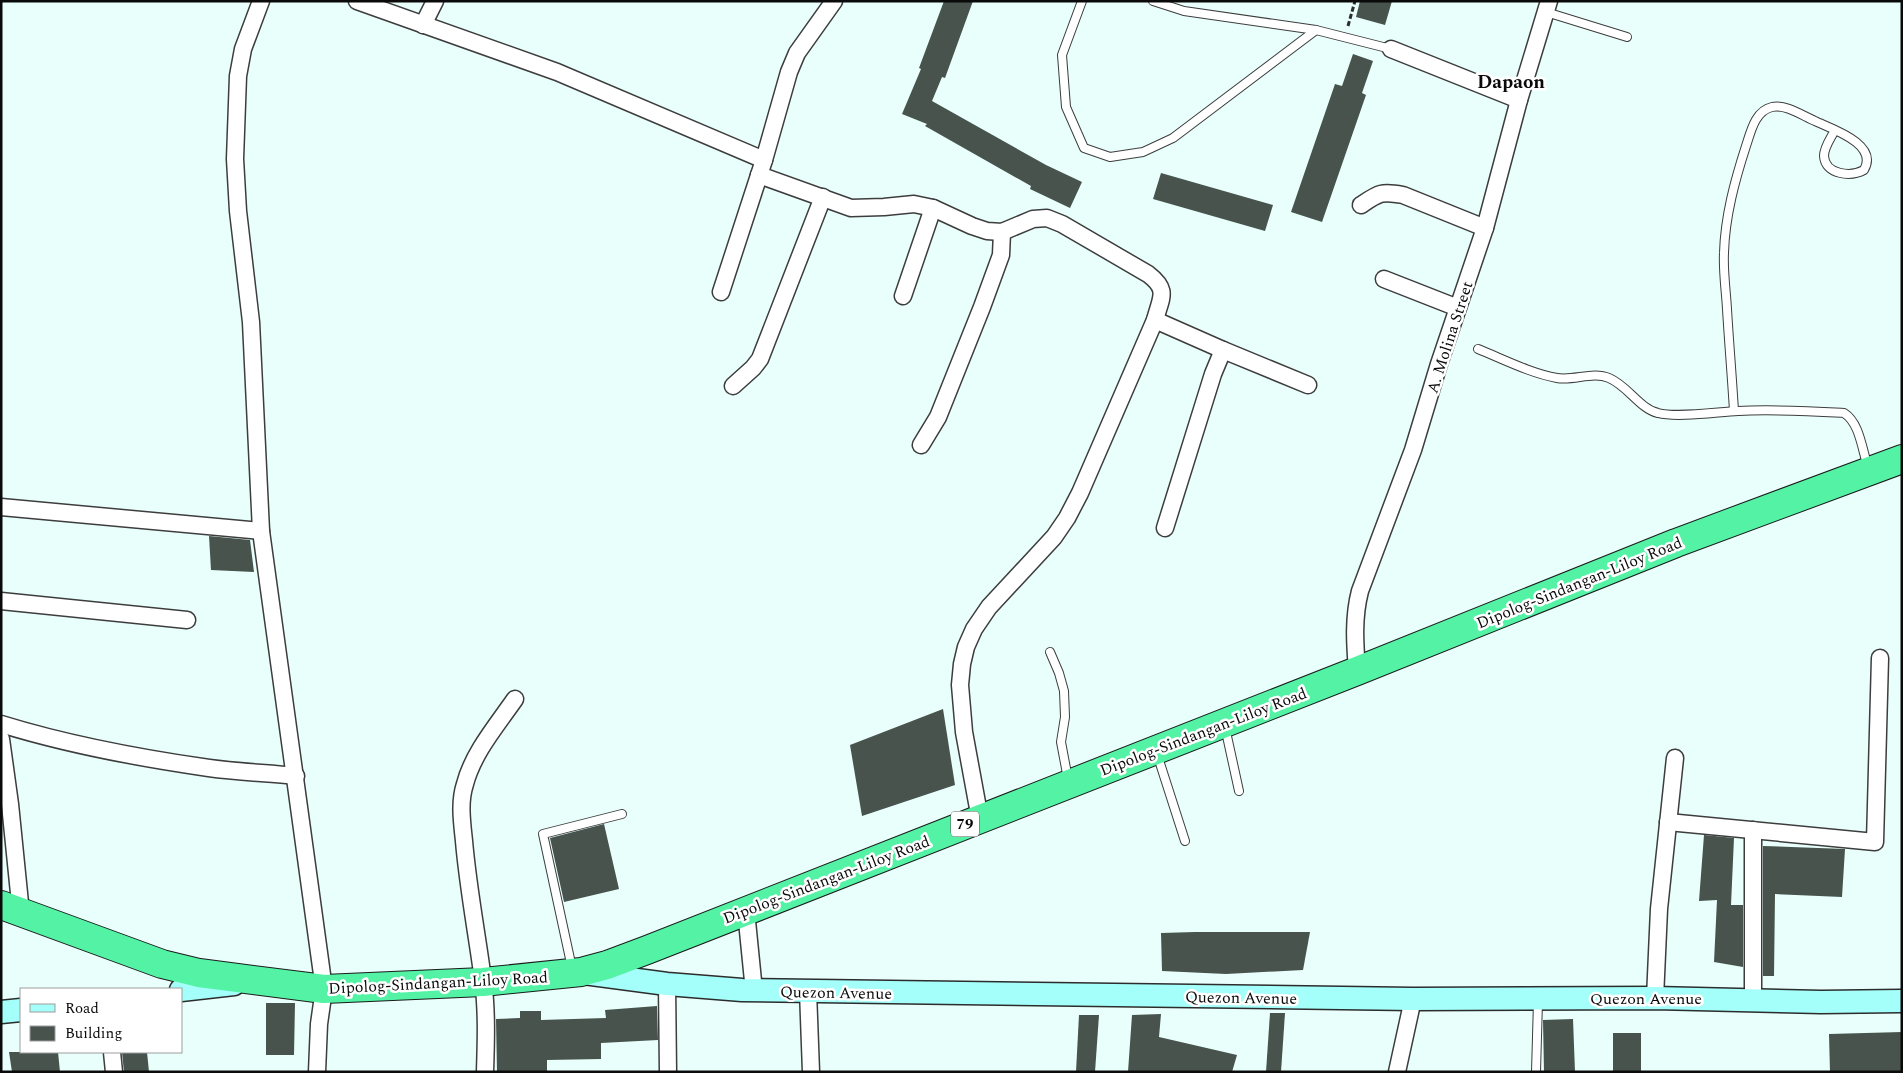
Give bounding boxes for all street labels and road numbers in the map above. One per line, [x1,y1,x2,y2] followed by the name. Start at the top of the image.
[1420,278,1480,397] street label: A. Molina Street
[1473,531,1686,635] street label: Dipolog-Sindangan-Liloy Road
[1096,681,1310,783] street label: Dipolog-Sindangan-Liloy Road
[951,812,979,836] road number: 79
[719,829,933,931] street label: Dipolog-Sindangan-Liloy Road
[328,965,549,1001] street label: Dipolog-Sindangan-Liloy Road
[780,980,892,1006] street label: Quezon Avenue
[1185,985,1297,1011] street label: Quezon Avenue
[1590,987,1702,1011] street label: Quezon Avenue

